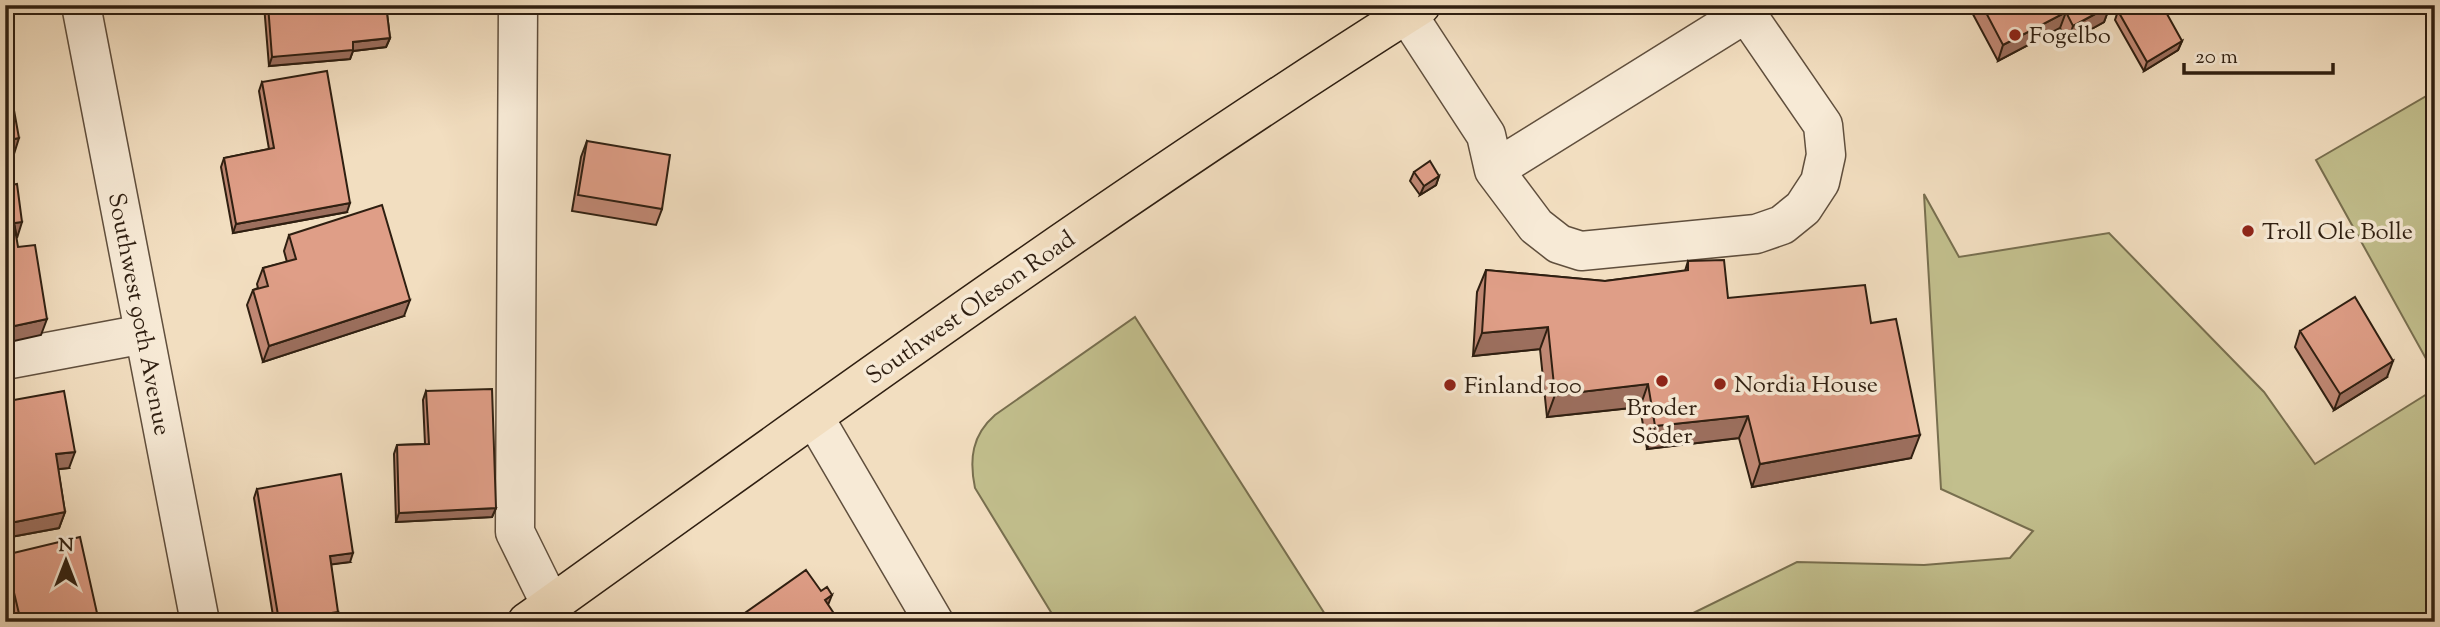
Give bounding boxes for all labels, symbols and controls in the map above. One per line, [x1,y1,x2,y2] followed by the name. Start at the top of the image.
[2029,20,2111,54] place label: Fogelbo
[2007,27,2023,43] marker: Fogelbo
[2184,32,2333,76] scale bar
[2195,43,2238,73] text: 20 m
[98,190,178,439] street label: Southwest 90th Avenue
[2262,216,2413,250] place label: Troll Ole Bolle
[860,223,1083,394] street label: Southwest Oleson Road
[2240,223,2256,239] marker: Troll Ole Bolle
[1734,369,1878,403] place label: Nordia House
[1464,370,1582,404] place label: Finland 100
[1654,373,1670,389] marker: Broder Söder
[1712,376,1728,392] marker: Nordia House
[1442,377,1458,393] marker: Finland 100
[1627,392,1697,454] place label: Broder Söder
[32,526,102,596] north arrow
[58,533,74,560] text: N

